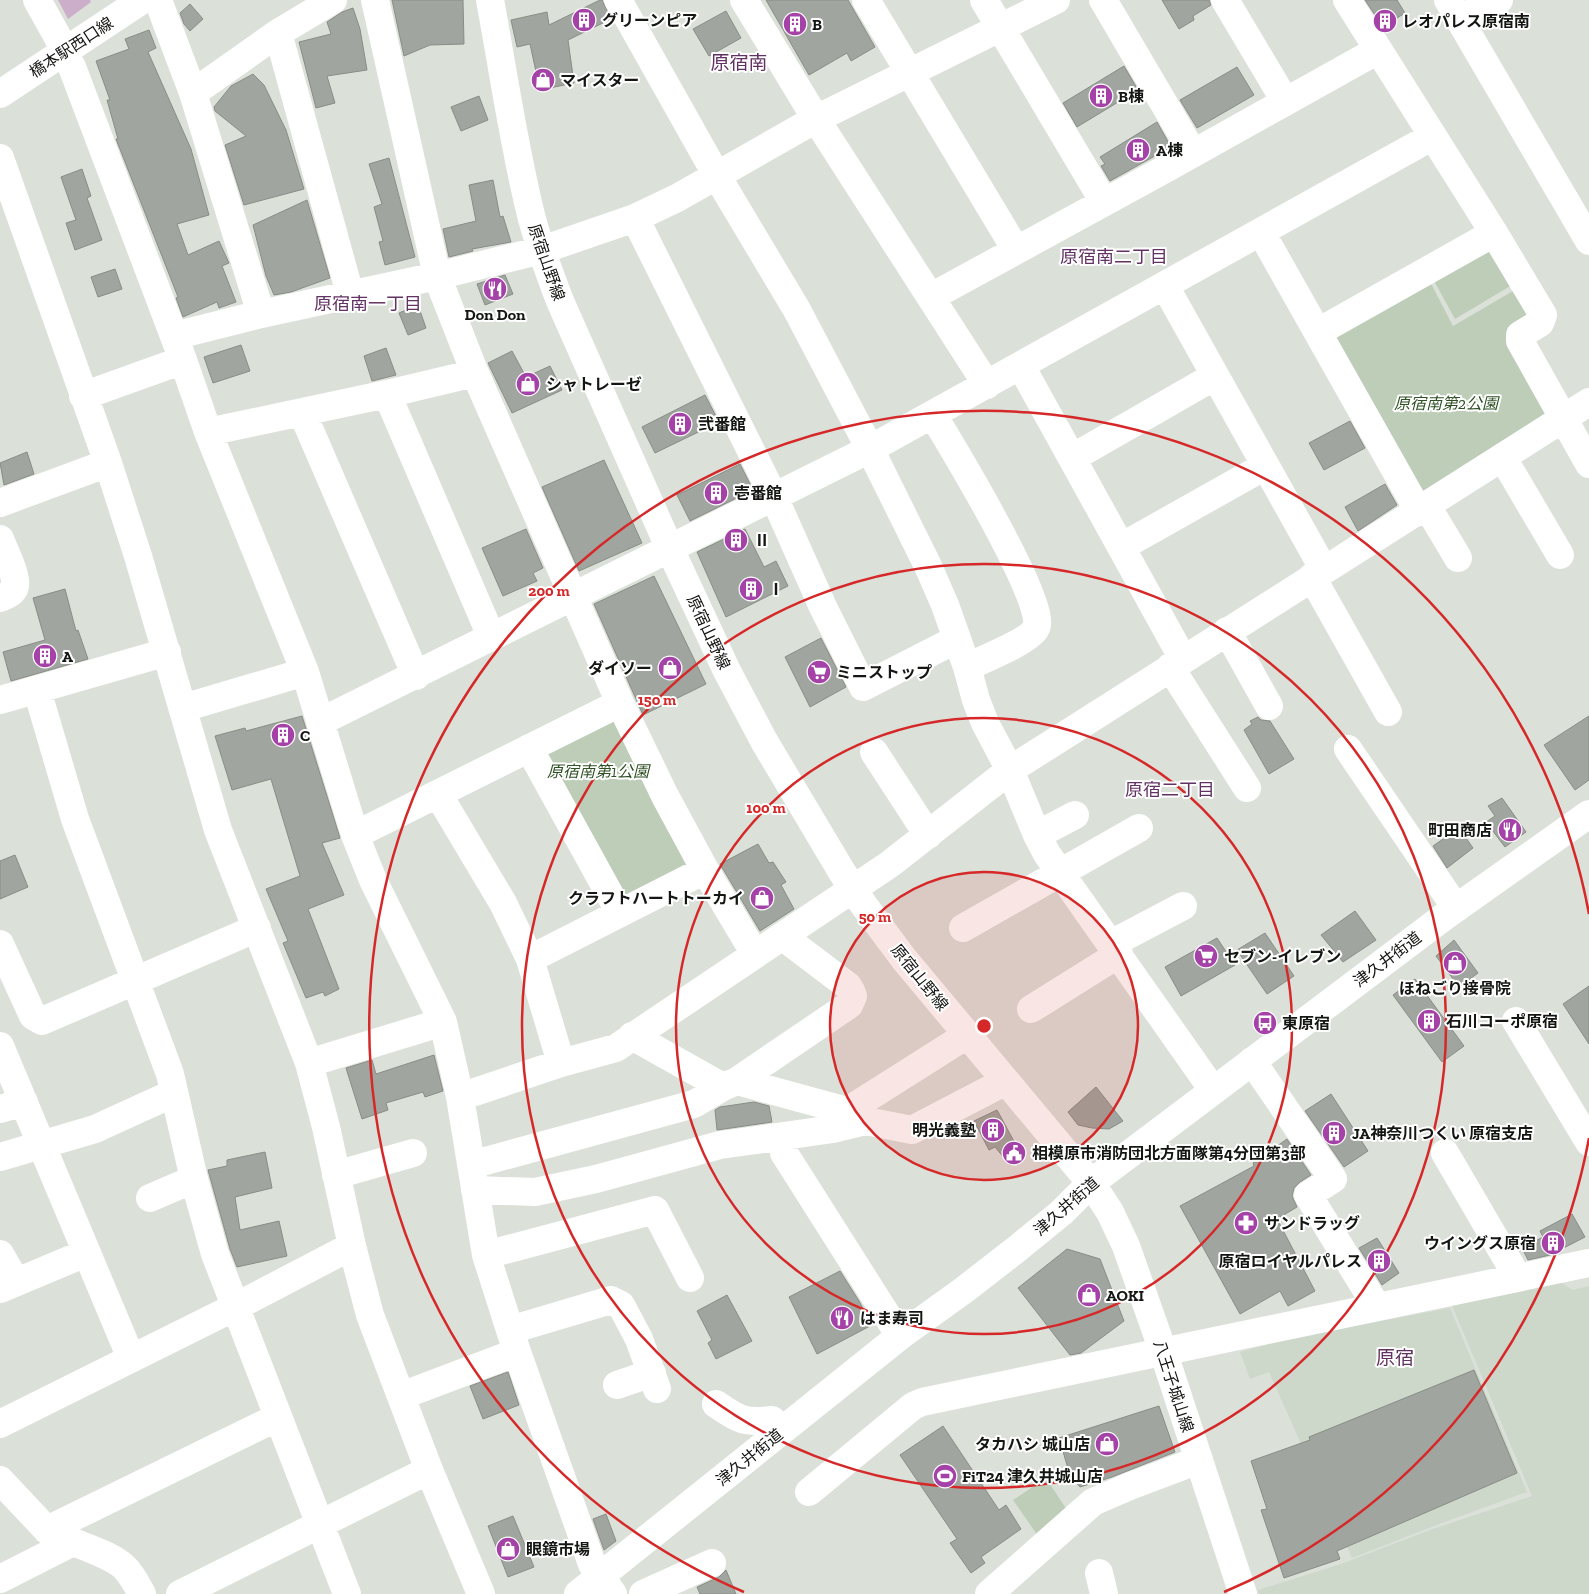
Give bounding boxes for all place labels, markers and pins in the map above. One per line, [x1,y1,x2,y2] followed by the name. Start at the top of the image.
[571,7,597,33] building icon: グリーンピア
[1372,8,1398,34] building icon: レオパレス原宿南
[602,11,697,30] place label: グリーンピア
[782,11,808,37] building icon: B
[1402,12,1530,31] place label: レオパレス原宿南
[812,15,822,34] place label: B
[530,67,556,93] shop icon: マイスター
[560,71,640,90] place label: マイスター
[1088,83,1114,109] building icon: B棟
[1118,87,1144,106] place label: B棟
[1125,137,1151,163] building icon: A棟
[1156,141,1183,160] place label: A棟
[482,276,508,302] restaurant icon: Don Don
[464,305,526,324] place label: Don Don
[515,371,541,397] shop icon: シャトレーゼ
[546,375,642,394] place label: シャトレーゼ
[667,411,693,437] building icon: 弐番館
[698,415,746,434] place label: 弐番館
[703,480,729,506] building icon: 壱番館
[734,484,782,503] place label: 壱番館
[723,527,749,553] building icon: Ⅱ
[754,531,770,550] place label: Ⅱ
[738,576,764,602] building icon: Ⅰ
[768,580,784,599] place label: Ⅰ
[32,643,58,669] building icon: A
[62,647,73,666] place label: A
[657,655,683,681] shop icon: ダイソー
[588,659,652,678] place label: ダイソー
[806,659,832,685] supermarket icon: ミニストップ
[836,663,932,682] place label: ミニストップ
[270,722,296,748] building icon: C
[300,726,310,745] place label: C
[1497,817,1523,843] restaurant icon: 町田商店
[1428,821,1492,840] place label: 町田商店
[749,885,775,911] shop icon: クラフトハートトーカイ
[568,889,744,908] place label: クラフトハートトーカイ
[1193,943,1219,969] supermarket icon: セブン-イレブン
[1224,947,1341,966] place label: セブン-イレブン
[1442,950,1468,976] shop icon: ほねごり接骨院
[1399,979,1511,998] place label: ほねごり接骨院
[1416,1008,1442,1034] building icon: 石川コーポ原宿
[1252,1010,1278,1036] bus stop icon: 東原宿
[1446,1012,1558,1031] place label: 石川コーポ原宿
[1282,1014,1330,1033] place label: 東原宿
[975,1017,993,1035] centre of rings
[980,1117,1006,1143] building icon: 明光義塾
[1321,1120,1347,1146] building icon: JA神奈川つくい 原宿支店
[912,1121,976,1140] place label: 明光義塾
[1352,1124,1533,1143] place label: JA神奈川つくい 原宿支店
[1001,1140,1027,1166] public building icon: 相模原市消防団北方面隊第4分団第3部
[1032,1144,1306,1163] place label: 相模原市消防団北方面隊第4分団第3部
[1233,1210,1259,1236] pharmacy icon: サンドラッグ
[1264,1214,1360,1233] place label: サンドラッグ
[1540,1230,1566,1256] building icon: ウイングス原宿
[1424,1234,1536,1253] place label: ウイングス原宿
[1366,1248,1392,1274] building icon: 原宿ロイヤルパレス
[1218,1252,1362,1271] place label: 原宿ロイヤルパレス
[1076,1282,1102,1308] shop icon: AOKI
[1106,1286,1145,1305] place label: AOKI
[829,1305,855,1331] restaurant icon: はま寿司
[860,1309,924,1328] place label: はま寿司
[1094,1431,1120,1457] shop icon: タカハシ 城山店
[975,1435,1090,1454] place label: タカハシ 城山店
[932,1463,958,1489] sports icon: FiT24 津久井城山店
[962,1467,1103,1486] place label: FiT24 津久井城山店
[495,1536,521,1562] shop icon: 眼鏡市場
[526,1540,590,1559] place label: 眼鏡市場

